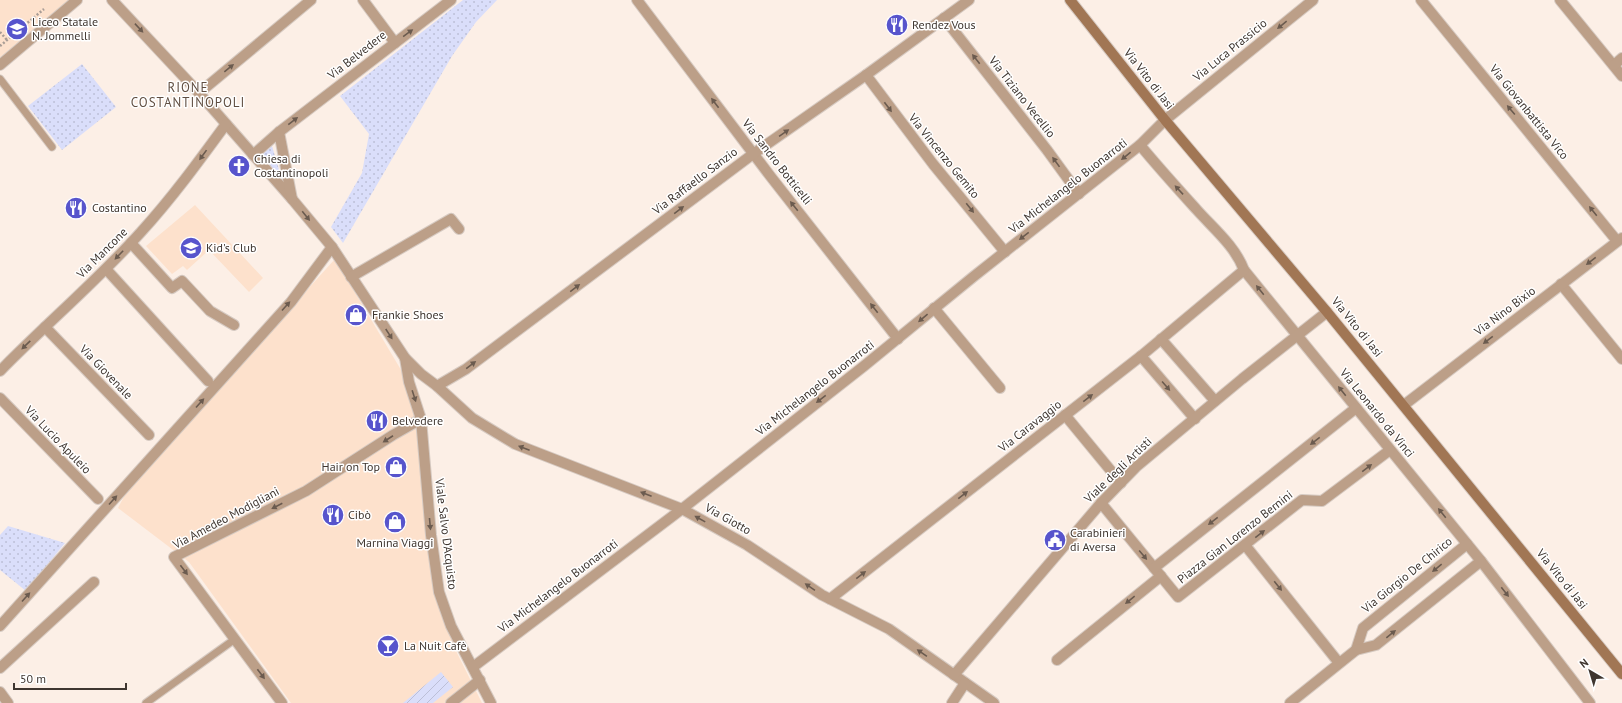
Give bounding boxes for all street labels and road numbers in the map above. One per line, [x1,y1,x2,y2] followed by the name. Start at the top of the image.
[1189,15,1270,85] street label: Via Luca Prassicio
[324,27,389,83] street label: Via Belvedere
[1120,45,1178,112] street label: Via Vito di Jasi
[985,52,1059,140] street label: Via Tiziano Vecellio
[1486,60,1572,162] street label: Via Giovanbattista Vico
[905,109,983,201] street label: Via Vincenzo Gemito
[739,115,815,207] street label: Via Sandro Botticelli
[1005,135,1130,237] street label: Via Michelangelo Buonarroti
[648,144,740,218] street label: Via Raffaello Sanzio
[73,224,130,282] street label: Via Mancone
[1470,283,1538,339] street label: Via Nino Bixio
[1328,293,1386,360] street label: Via Vito di Jasi
[752,337,877,439] street label: Via Michelangelo Buonarroti
[76,341,136,402] street label: Via Giovenale
[1336,364,1418,460] street label: Via Leonardo da Vinci
[994,396,1064,456] street label: Via Caravaggio
[21,402,95,477] street label: Via Lucio Apuleio
[1080,434,1155,506] street label: Viale degli Artisti
[432,476,461,590] street label: Viale Salvo D'Acquisto
[169,483,281,552] street label: Via Amedeo Modigliani
[1174,487,1295,586] street label: Piazza Gian Lorenzo Bernini
[702,499,754,537] street label: Via Giotto
[1358,533,1455,616] street label: Via Giorgio De Chirico
[494,536,621,636] street label: Via Michelangelo Buonarroti
[1533,545,1591,612] street label: Via Vito di Jasi

